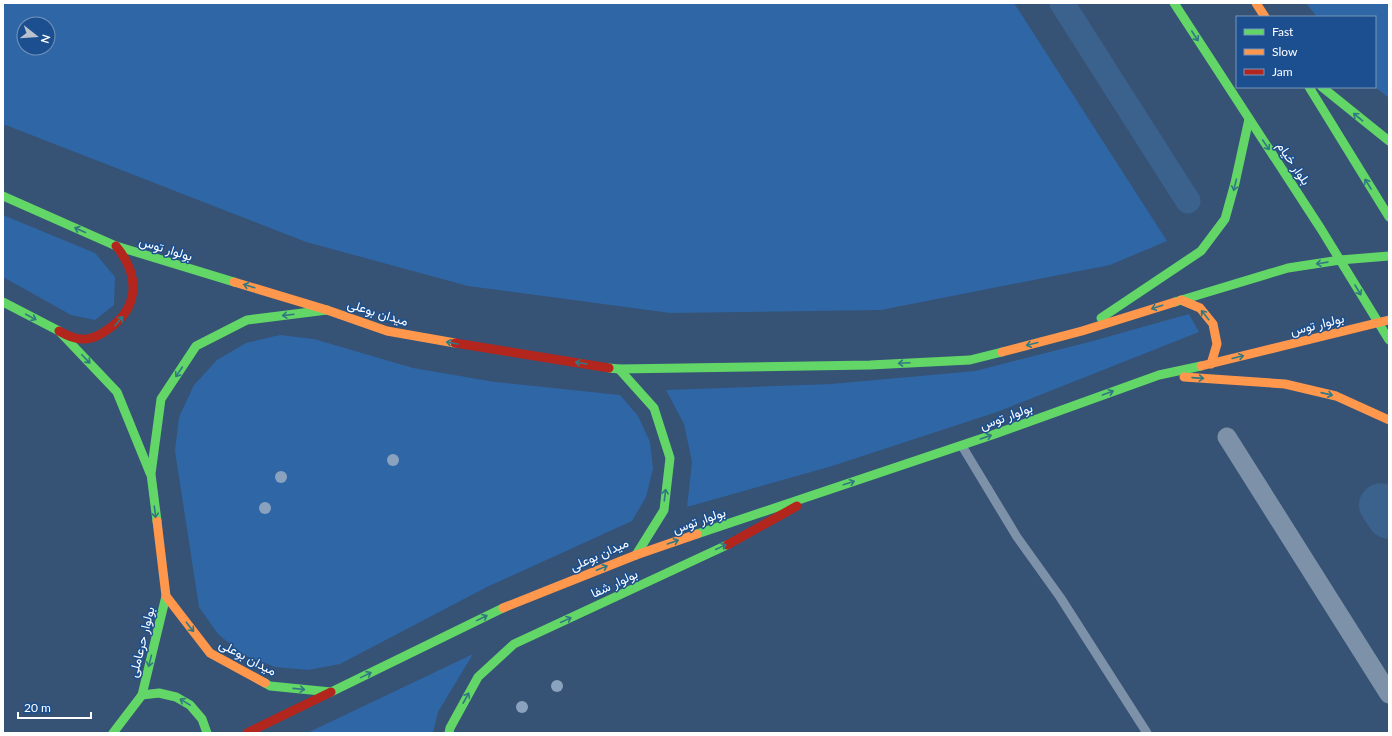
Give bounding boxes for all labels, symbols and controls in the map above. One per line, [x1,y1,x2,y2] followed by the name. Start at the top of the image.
[16,16,56,56] north arrow
[1236,16,1376,88] legend
[1272,24,1294,39] text: Fast
[1191,30,1199,41] one-way arrow
[39,33,53,45] text: N
[1272,44,1298,59] text: Slow
[1272,64,1293,79] text: Jam
[1353,112,1363,121] one-way arrow
[1273,138,1314,189] street label: بلوار خیام
[1262,139,1270,150] one-way arrow
[1230,178,1238,191] one-way arrow
[1364,178,1372,190] one-way arrow
[75,226,87,234] one-way arrow
[137,232,195,265] street label: بولوار توس
[1316,259,1329,267] one-way arrow
[243,282,256,289] one-way arrow
[1355,284,1363,296] one-way arrow
[345,295,410,330] street label: میدان بوعلی
[1151,304,1163,312] one-way arrow
[1201,309,1210,320] one-way arrow
[1288,310,1346,339] street label: بولوار توس
[282,311,295,319] one-way arrow
[25,313,37,321] one-way arrow
[114,316,123,327] one-way arrow
[446,338,459,346] one-way arrow
[1026,341,1039,348] one-way arrow
[1231,353,1244,361] one-way arrow
[81,354,91,364] one-way arrow
[575,359,588,367] one-way arrow
[898,360,911,367] one-way arrow
[175,366,183,377] one-way arrow
[1191,374,1204,381] one-way arrow
[1102,389,1114,397] one-way arrow
[1320,391,1333,398] one-way arrow
[977,399,1035,434] street label: بولوار توس
[980,433,992,441] one-way arrow
[843,479,856,486] one-way arrow
[662,489,669,502] one-way arrow
[670,503,728,537] street label: بولوار توس
[152,506,159,519] one-way arrow
[567,534,631,575] street label: میدان بوعلی
[666,538,679,545] one-way arrow
[715,543,727,550] one-way arrow
[596,564,608,571] one-way arrow
[588,565,641,602] street label: بولوار شفا
[124,605,159,679] street label: بولوار حرعاملی
[476,614,488,621] one-way arrow
[559,616,571,623] one-way arrow
[186,621,194,632] one-way arrow
[216,635,279,680] street label: میدان بوعلی
[146,655,153,668] one-way arrow
[359,671,371,678] one-way arrow
[292,685,305,693] one-way arrow
[463,692,471,704] one-way arrow
[18,694,91,720] scale bar
[179,698,191,706] one-way arrow
[24,700,51,715] text: 20 m

